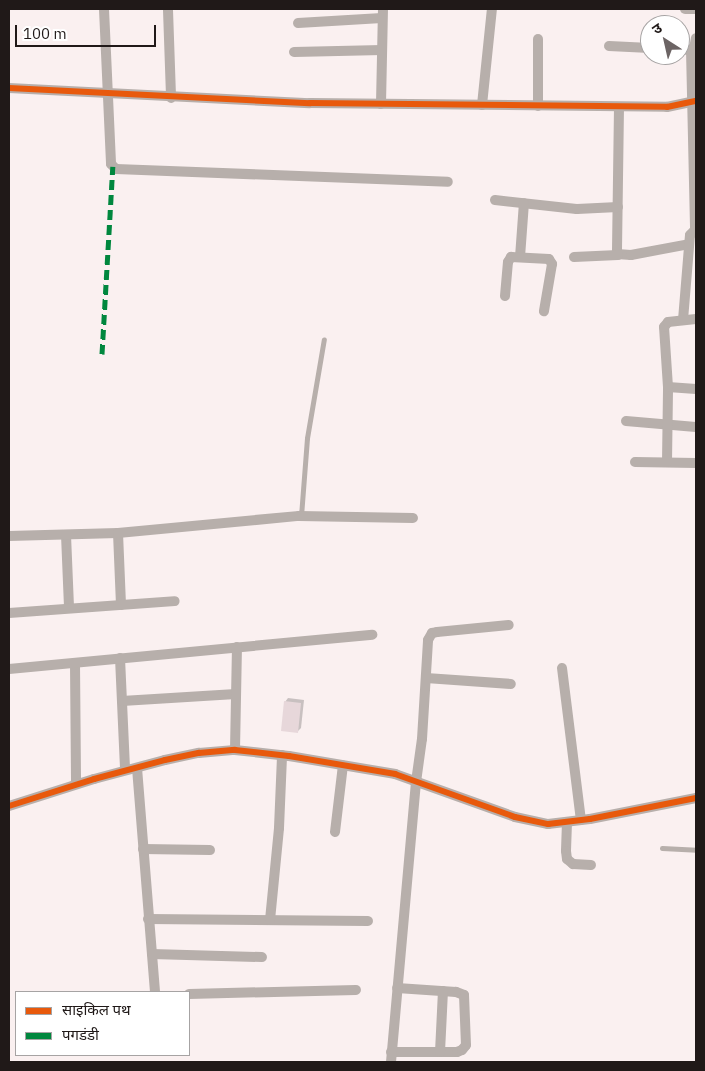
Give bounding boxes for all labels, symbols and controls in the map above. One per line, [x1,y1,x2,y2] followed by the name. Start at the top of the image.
[18,15,159,47] scale bar
[640,15,690,65] north arrow
[648,19,665,38] text: उ
[23,24,67,43] text: 100 m
[15,991,190,1056] legend
[62,1000,131,1019] text: साइकिल पथ
[62,1025,99,1044] text: पगडंडी

